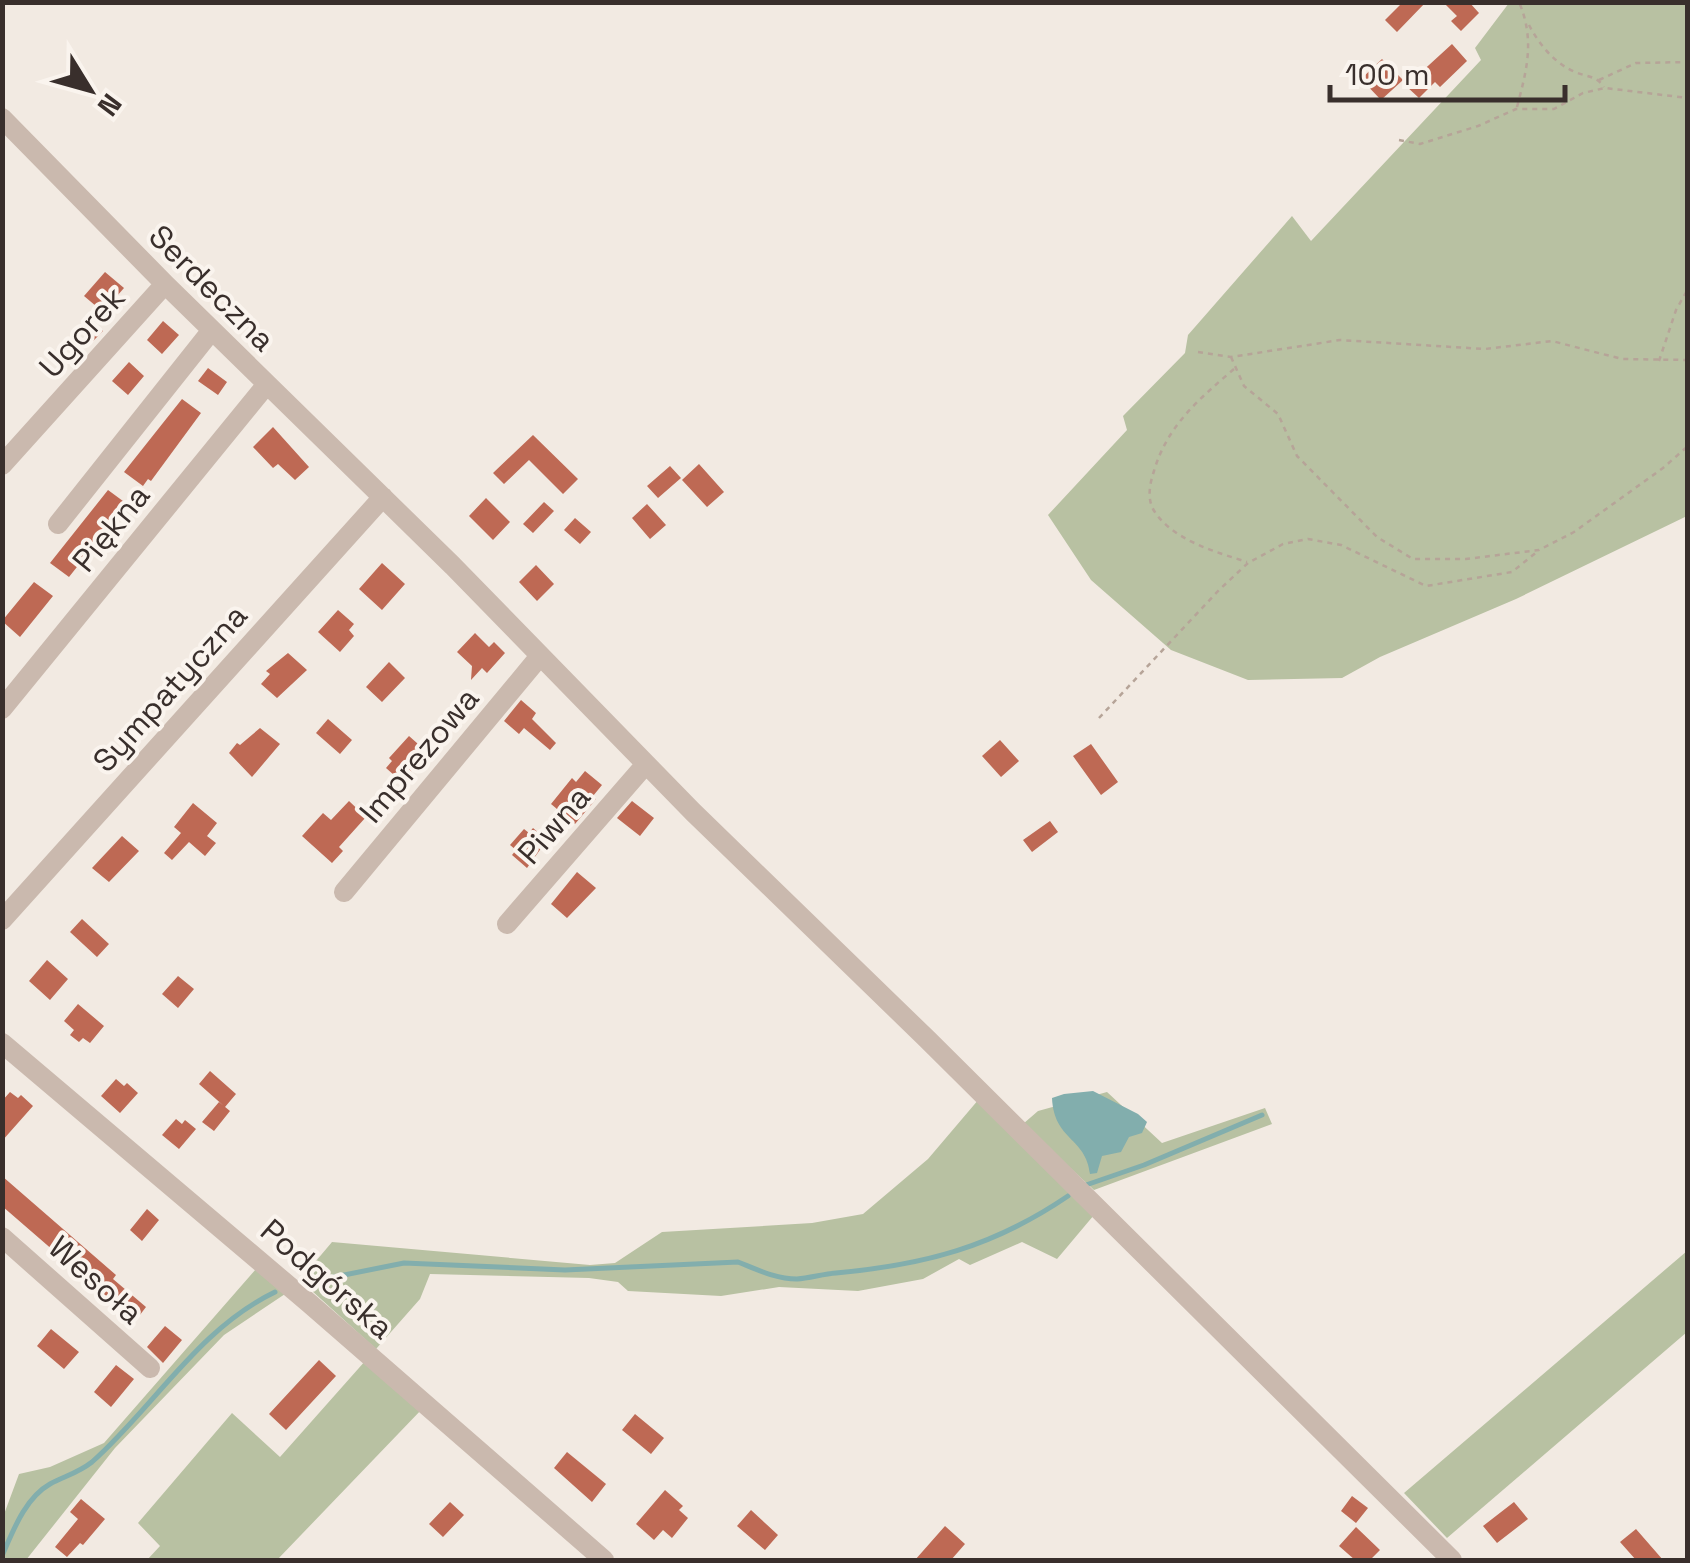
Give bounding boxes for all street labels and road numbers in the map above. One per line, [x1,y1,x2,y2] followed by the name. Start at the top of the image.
[140,216,284,360] street label: Serdeczna
[31,278,133,386] street label: Ugorek
[64,476,158,580] street label: Piękna
[84,596,256,780] street label: Sympatyczna
[351,679,487,831] street label: Imprezowa
[509,778,599,872] street label: Piwna
[252,1210,402,1348] street label: Podgórska
[40,1227,152,1333] street label: Wesoła

